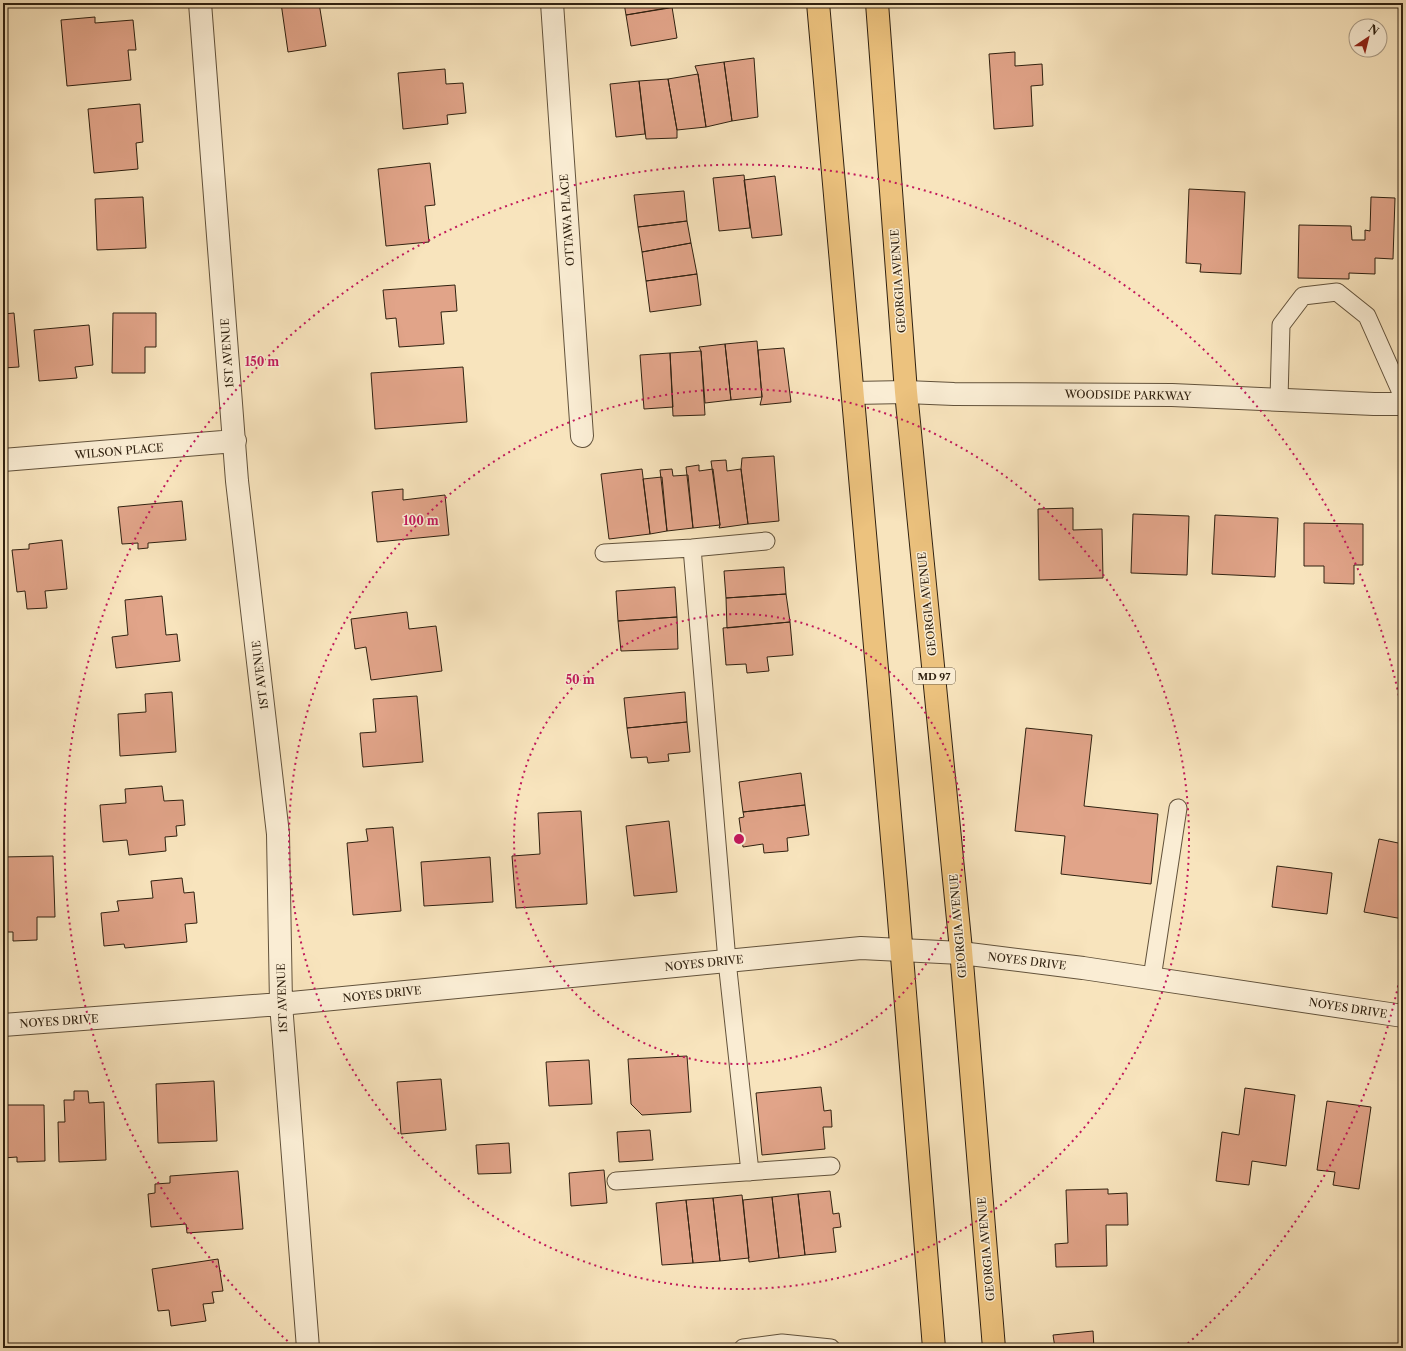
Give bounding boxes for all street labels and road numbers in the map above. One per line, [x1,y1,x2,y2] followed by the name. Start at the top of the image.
[557,173,577,267] street label: OTTAWA PLACE
[887,228,909,334] street label: GEORGIA AVENUE
[218,317,236,388] street label: 1ST AVENUE
[1064,387,1192,403] street label: WOODSIDE PARKWAY
[73,440,164,462] street label: WILSON PLACE
[915,551,939,657] street label: GEORGIA AVENUE
[249,639,271,710] street label: 1ST AVENUE
[913,668,955,684] road number: MD 97
[946,873,970,979] street label: GEORGIA AVENUE
[987,949,1067,973] street label: NOYES DRIVE
[664,952,744,974] street label: NOYES DRIVE
[274,963,290,1033] street label: 1ST AVENUE
[342,983,422,1005] street label: NOYES DRIVE
[1308,995,1389,1021] street label: NOYES DRIVE
[19,1011,99,1031] street label: NOYES DRIVE
[974,1196,998,1302] street label: GEORGIA AVENUE

